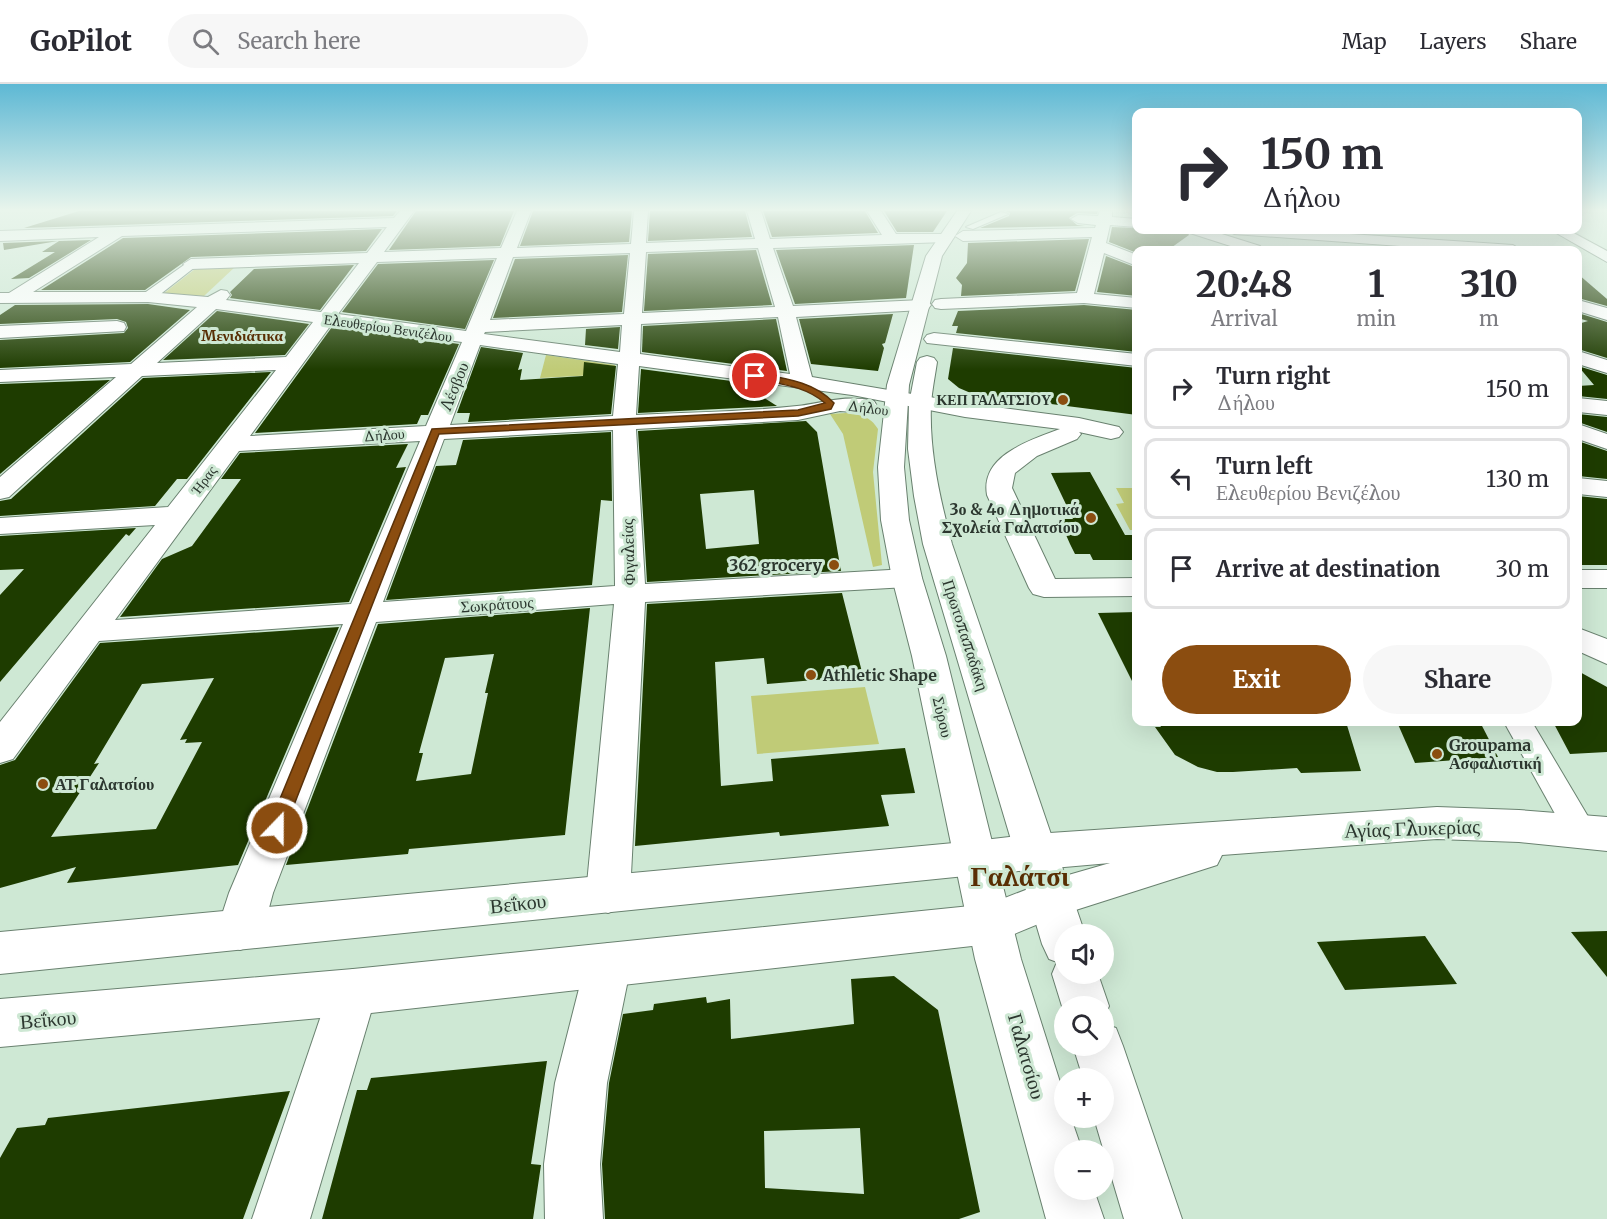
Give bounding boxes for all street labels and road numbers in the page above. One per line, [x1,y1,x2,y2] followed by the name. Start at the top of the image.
[323,310,453,346] street label: Ελευθερίου Βενιζέλου
[435,359,473,414] street label: Λέσβου
[846,397,890,419] street label: Δήλου
[363,425,405,445] street label: Δήλου
[187,462,221,499] street label: Ήρας
[617,518,639,586] street label: Φιγαλείας
[939,577,993,693] street label: Πρωτοπαπαδάκη
[460,591,535,617] street label: Σωκράτους
[929,695,957,739] street label: Σύρου
[1344,813,1480,843] street label: Αγίας Γλυκερίας
[489,888,548,918] street label: Βεΐκου
[19,1004,77,1034] street label: Βεΐκου
[1003,1010,1051,1102] street label: Γαλατσίου

